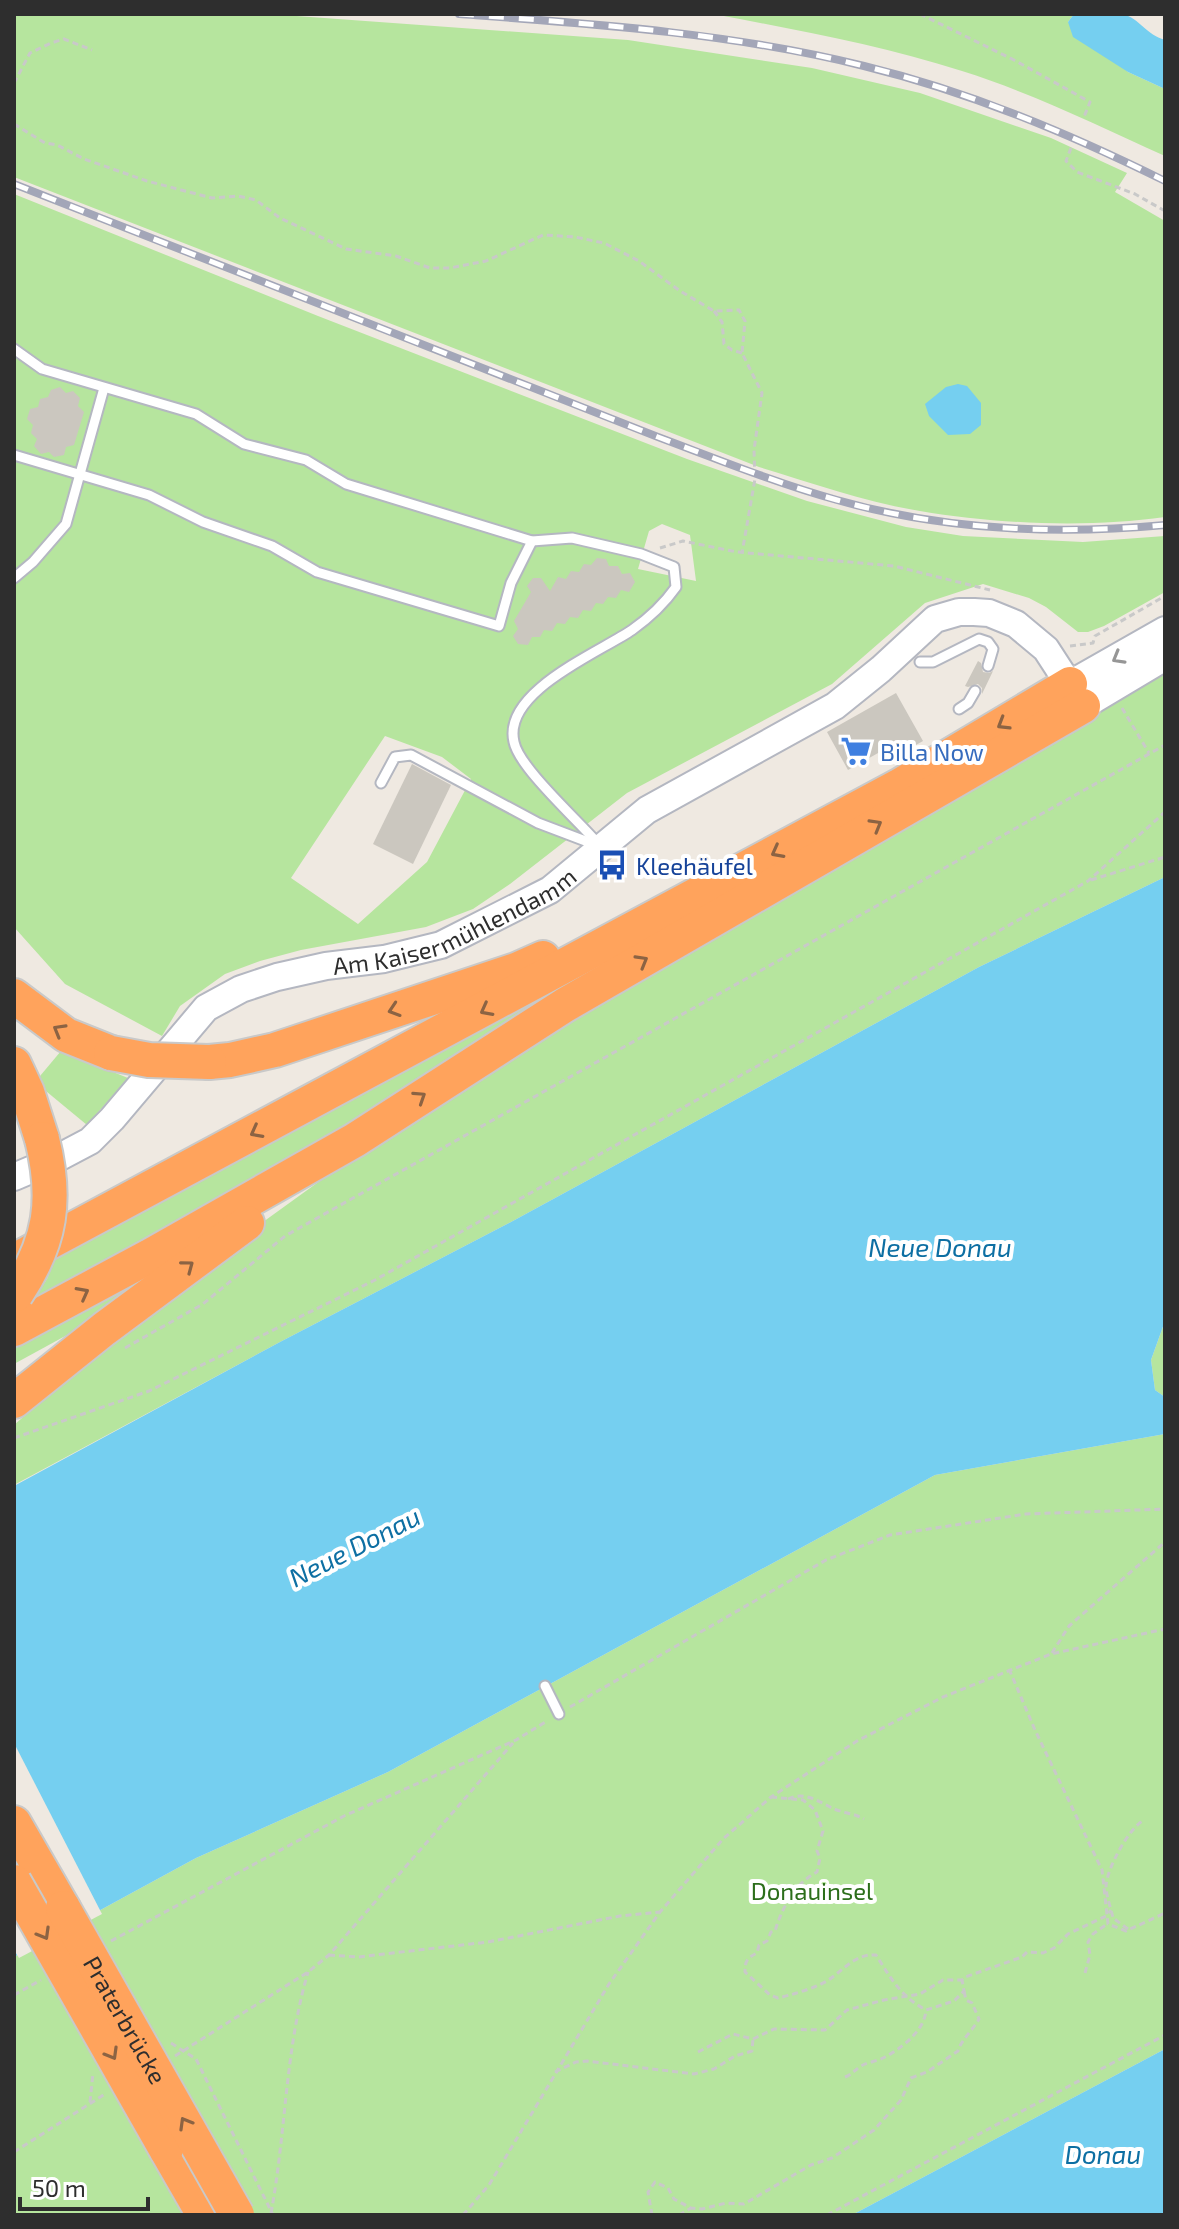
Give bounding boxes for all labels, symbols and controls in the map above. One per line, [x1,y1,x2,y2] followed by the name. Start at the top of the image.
[1111,648,1126,663] one-way arrow
[997,714,1012,730] one-way arrow
[839,734,873,768] supermarket icon: Billa Now
[880,737,984,766] place label: Billa Now
[867,819,882,835] one-way arrow
[770,843,785,858] one-way arrow
[595,848,629,882] bus stop icon: Kleehäufel
[636,851,753,880] place label: Kleehäufel
[331,861,581,980] street label: Am Kaisermühlendamm
[633,955,647,971] one-way arrow
[480,1000,494,1015] one-way arrow
[388,1001,401,1017] one-way arrow
[54,1024,68,1040] one-way arrow
[412,1092,426,1107] one-way arrow
[250,1123,265,1138] one-way arrow
[868,1231,1012,1262] water label: Neue Donau
[180,1261,194,1276] one-way arrow
[74,1287,89,1302] one-way arrow
[283,1500,425,1592] water label: Neue Donau
[751,1876,873,1905] park label: Donauinsel
[34,1925,50,1940] one-way arrow
[78,1950,174,2088] street label: Praterbrücke
[102,2045,118,2060] one-way arrow
[179,2117,195,2132] one-way arrow
[1065,2138,1141,2169] water label: Donau
[20,2161,148,2211] scale bar
[32,2173,86,2202] text: 50 m

